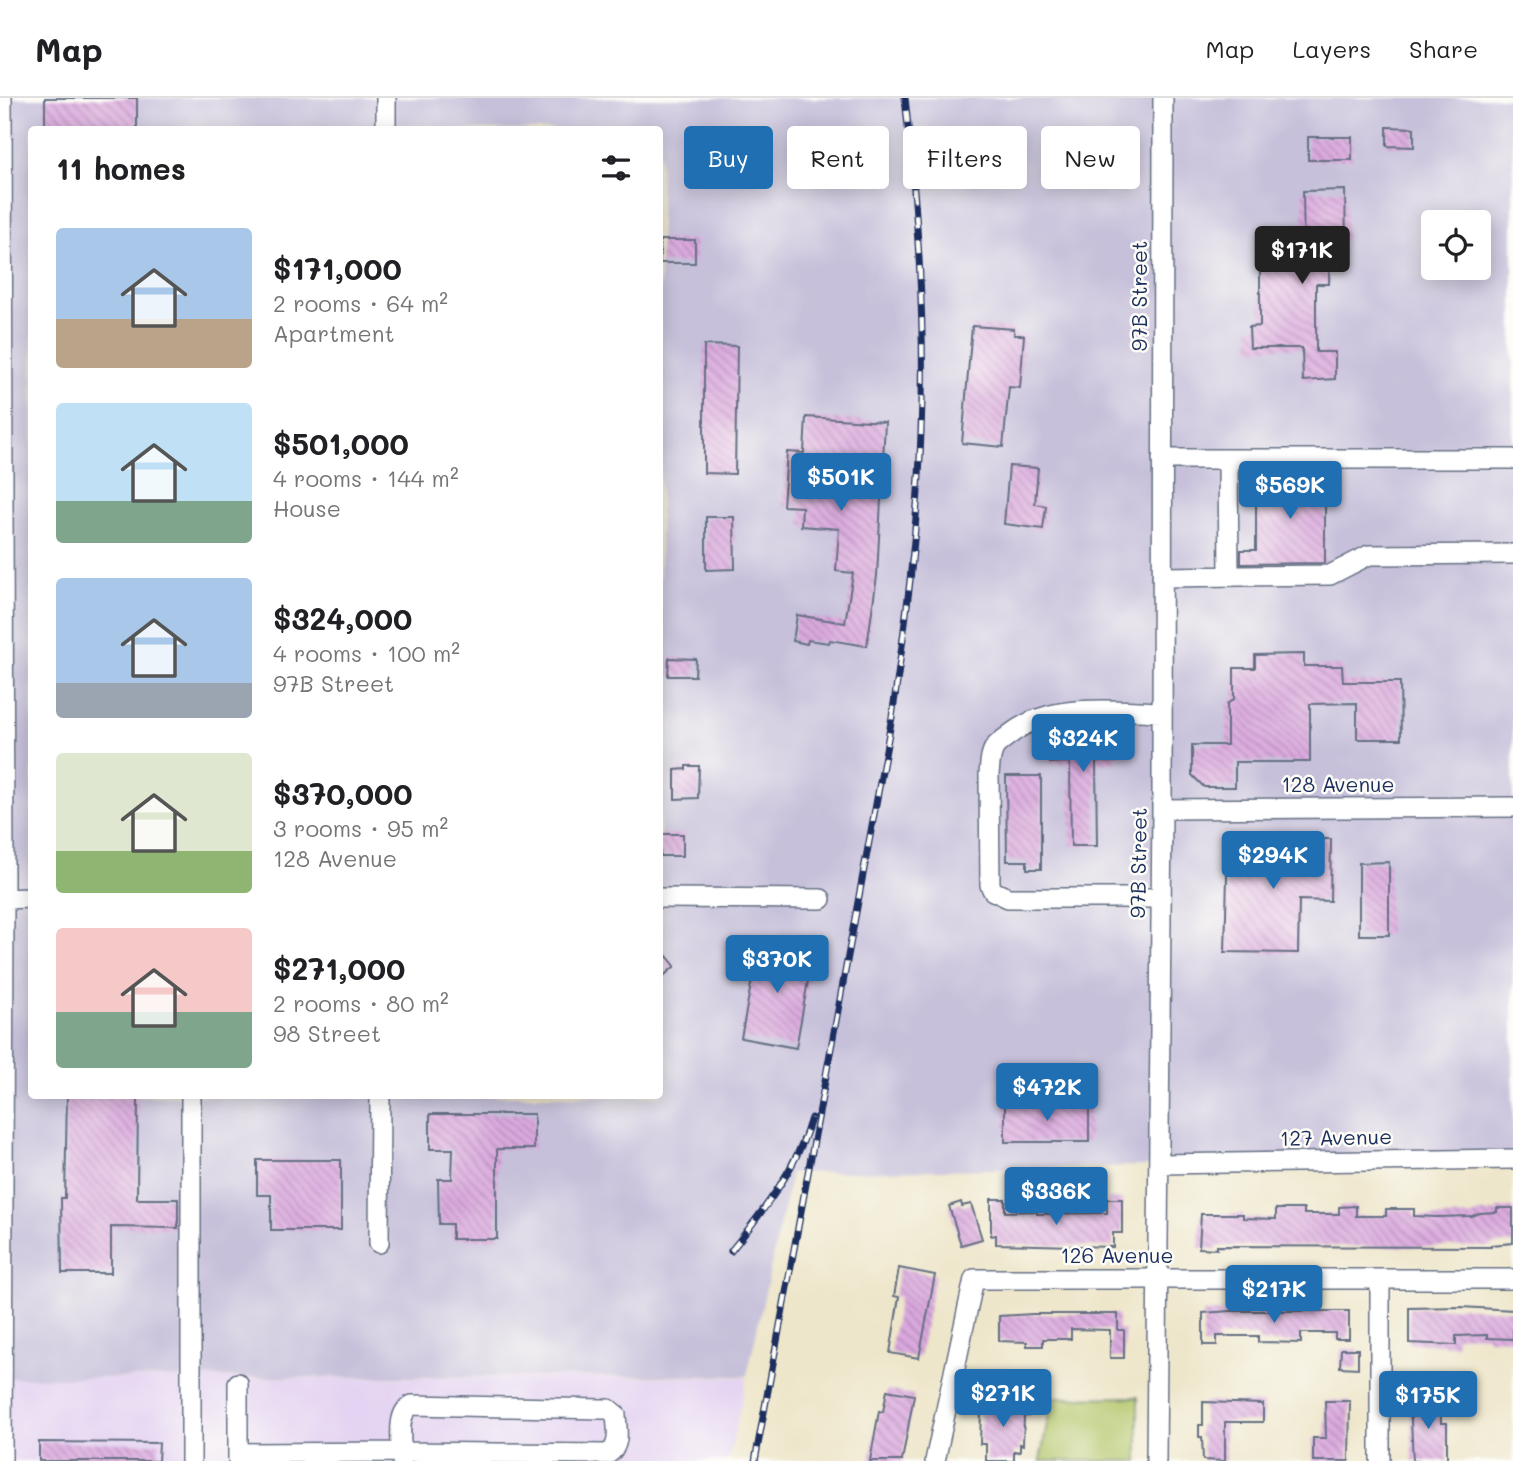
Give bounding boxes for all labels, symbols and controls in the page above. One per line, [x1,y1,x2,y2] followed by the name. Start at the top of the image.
[35,27,103,70] text: Map
[1206,33,1254,64] text: Map
[1292,33,1371,64] text: Layers
[1409,33,1478,64] text: Share
[684,126,773,189] chip: Buy
[787,126,889,189] chip: Rent
[903,126,1027,189] chip: Filters
[1041,126,1140,189] chip: New
[56,148,186,188] text: 11 homes
[597,149,635,187] icon: filters
[1421,210,1491,280] map controls
[1421,210,1491,280] button: locate
[1253,226,1351,286] pin: $171K
[1271,234,1333,264] text: $171K
[1125,241,1152,351] street label: 97B Street
[273,248,402,288] text: $171,000
[112,256,196,340] icon: home
[273,288,448,318] text: 2 rooms · 64 m²
[273,318,395,348] text: Apartment
[273,423,409,463] text: $501,000
[112,431,196,515] icon: home
[792,454,890,513] pin: $501K
[807,461,875,491] text: $501K
[1241,462,1339,521] pin: $569K
[273,463,459,493] text: 4 rooms · 144 m²
[1255,469,1325,499] text: $569K
[273,493,341,523] text: House
[273,598,412,638] text: $324,000
[112,606,196,690] icon: home
[273,638,460,668] text: 4 rooms · 100 m²
[273,668,394,698] text: 97B Street
[1034,714,1132,774] pin: $324K
[1048,722,1118,752] text: $324K
[1281,770,1395,797] street label: 128 Avenue
[273,773,413,813] text: $370,000
[112,781,196,865] icon: home
[1123,807,1152,919] street label: 97B Street
[273,813,448,843] text: 3 rooms · 95 m²
[1224,832,1322,891] pin: $294K
[1238,839,1308,869] text: $294K
[273,843,397,873] text: 128 Avenue
[728,936,826,995] pin: $370K
[742,943,812,973] text: $370K
[273,948,405,988] text: $271,000
[112,956,196,1040] icon: home
[273,988,449,1018] text: 2 rooms · 80 m²
[273,1018,381,1048] text: 98 Street
[998,1063,1096,1123] pin: $472K
[1012,1071,1082,1101] text: $472K
[1280,1122,1392,1151] street label: 127 Avenue
[1007,1168,1105,1227] pin: $336K
[1021,1175,1091,1205] text: $336K
[1060,1241,1174,1268] street label: 126 Avenue
[1225,1266,1323,1325] pin: $217K
[1241,1273,1307,1303] text: $217K
[954,1370,1052,1429] pin: $271K
[1379,1372,1477,1431] pin: $175K
[970,1377,1036,1407] text: $271K
[1395,1379,1461,1409] text: $175K

